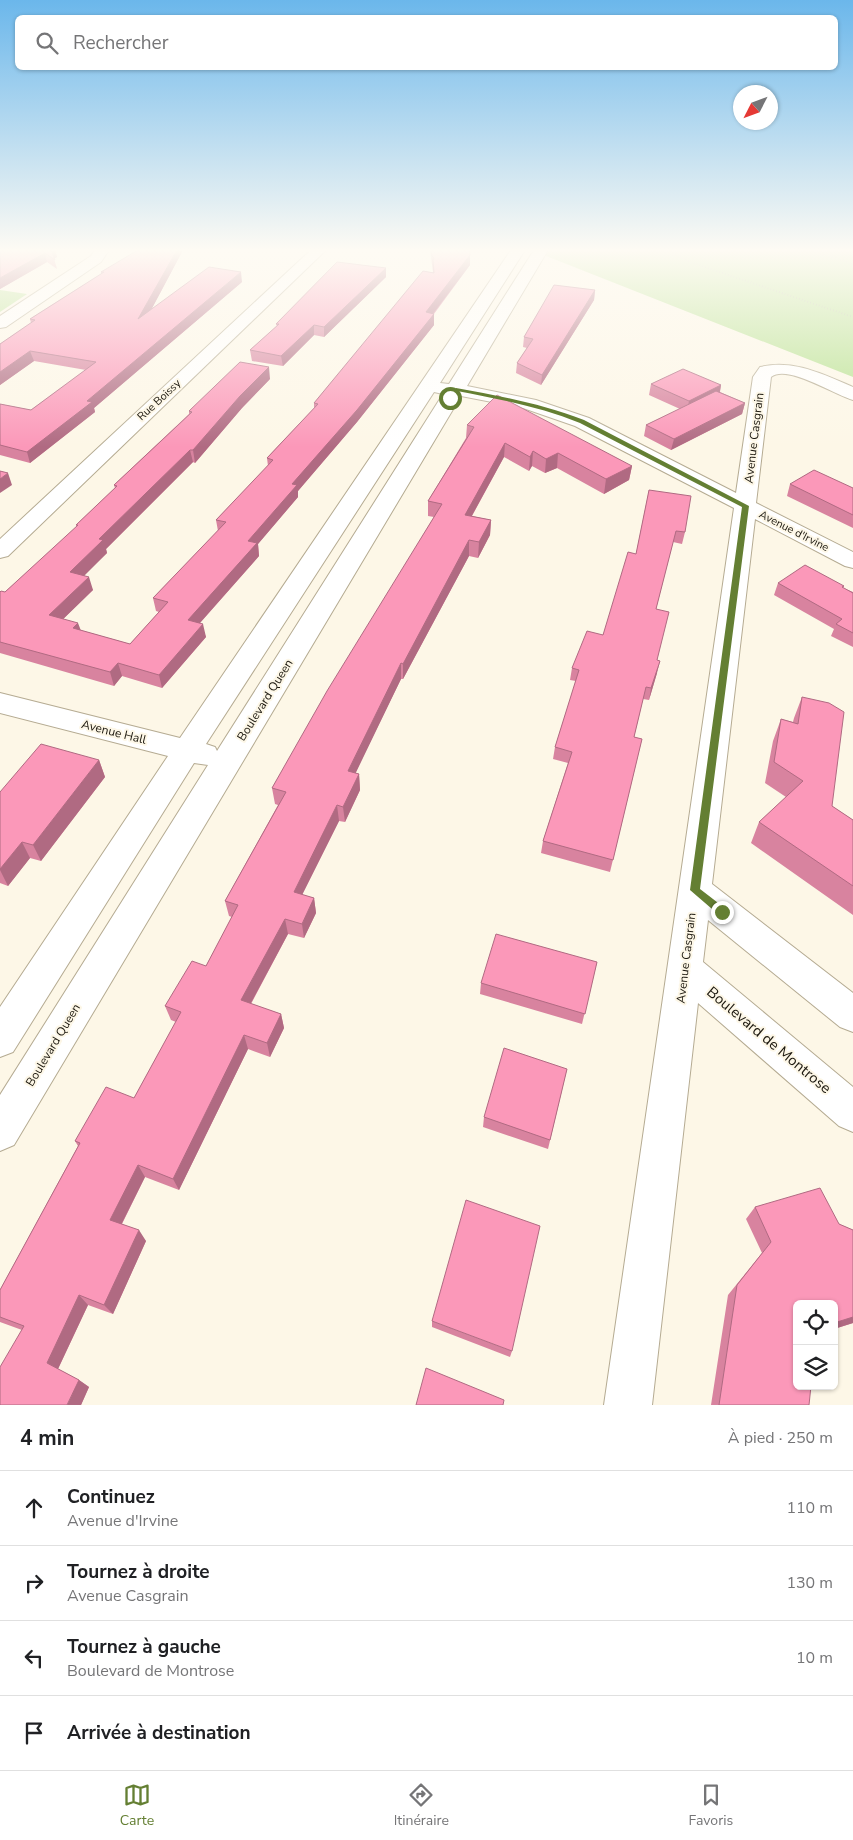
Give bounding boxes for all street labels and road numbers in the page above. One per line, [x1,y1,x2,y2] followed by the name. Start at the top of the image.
[134,376,184,424] street label: Rue Boissy
[741,392,767,484] street label: Avenue Casgrain
[757,507,832,555] street label: Avenue d'Irvine
[233,656,297,744] street label: Boulevard Queen
[80,716,149,748] street label: Avenue Hall
[673,912,699,1004] street label: Avenue Casgrain
[702,982,836,1098] street label: Boulevard de Montrose
[22,1001,84,1089] street label: Boulevard Queen

